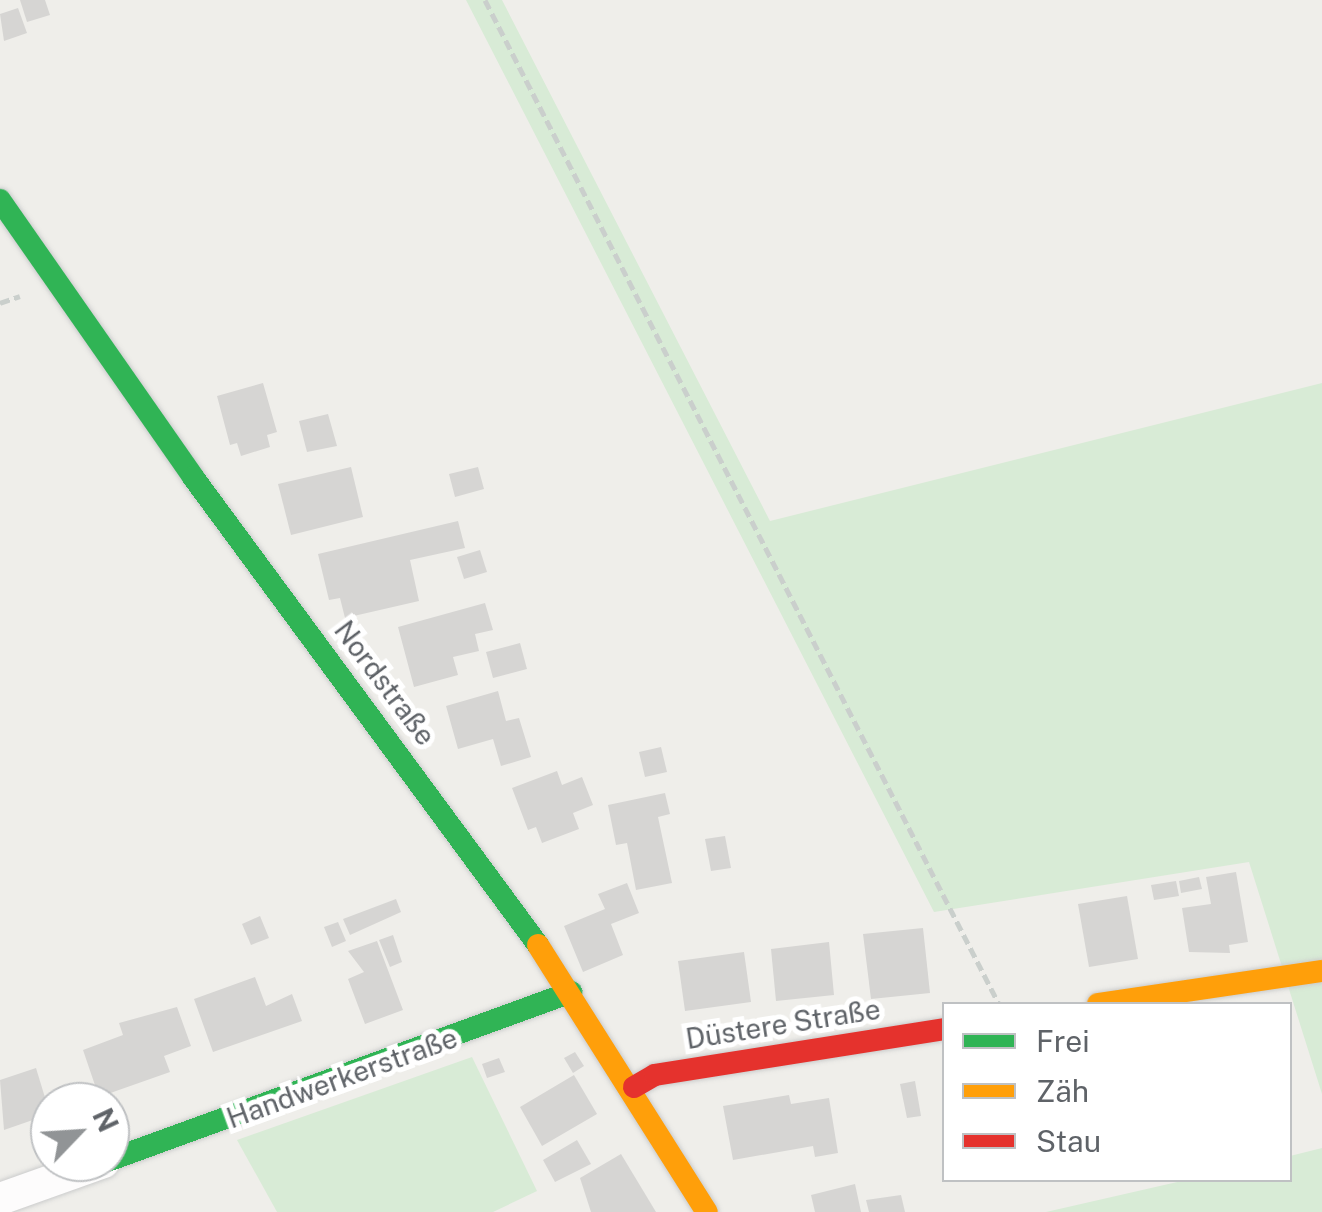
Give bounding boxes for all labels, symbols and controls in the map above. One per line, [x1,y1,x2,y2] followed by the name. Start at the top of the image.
[327,614,443,752] street label: Nordstraße
[683,992,883,1056] street label: Düstere Straße
[942,1002,1292,1182] legend
[222,1021,462,1135] street label: Handwerkerstraße
[1036,1023,1090,1059] text: Frei
[1036,1073,1089,1109] text: Zäh
[30,1082,130,1182] north arrow
[86,1103,125,1137] text: N
[1036,1123,1101,1159] text: Stau

